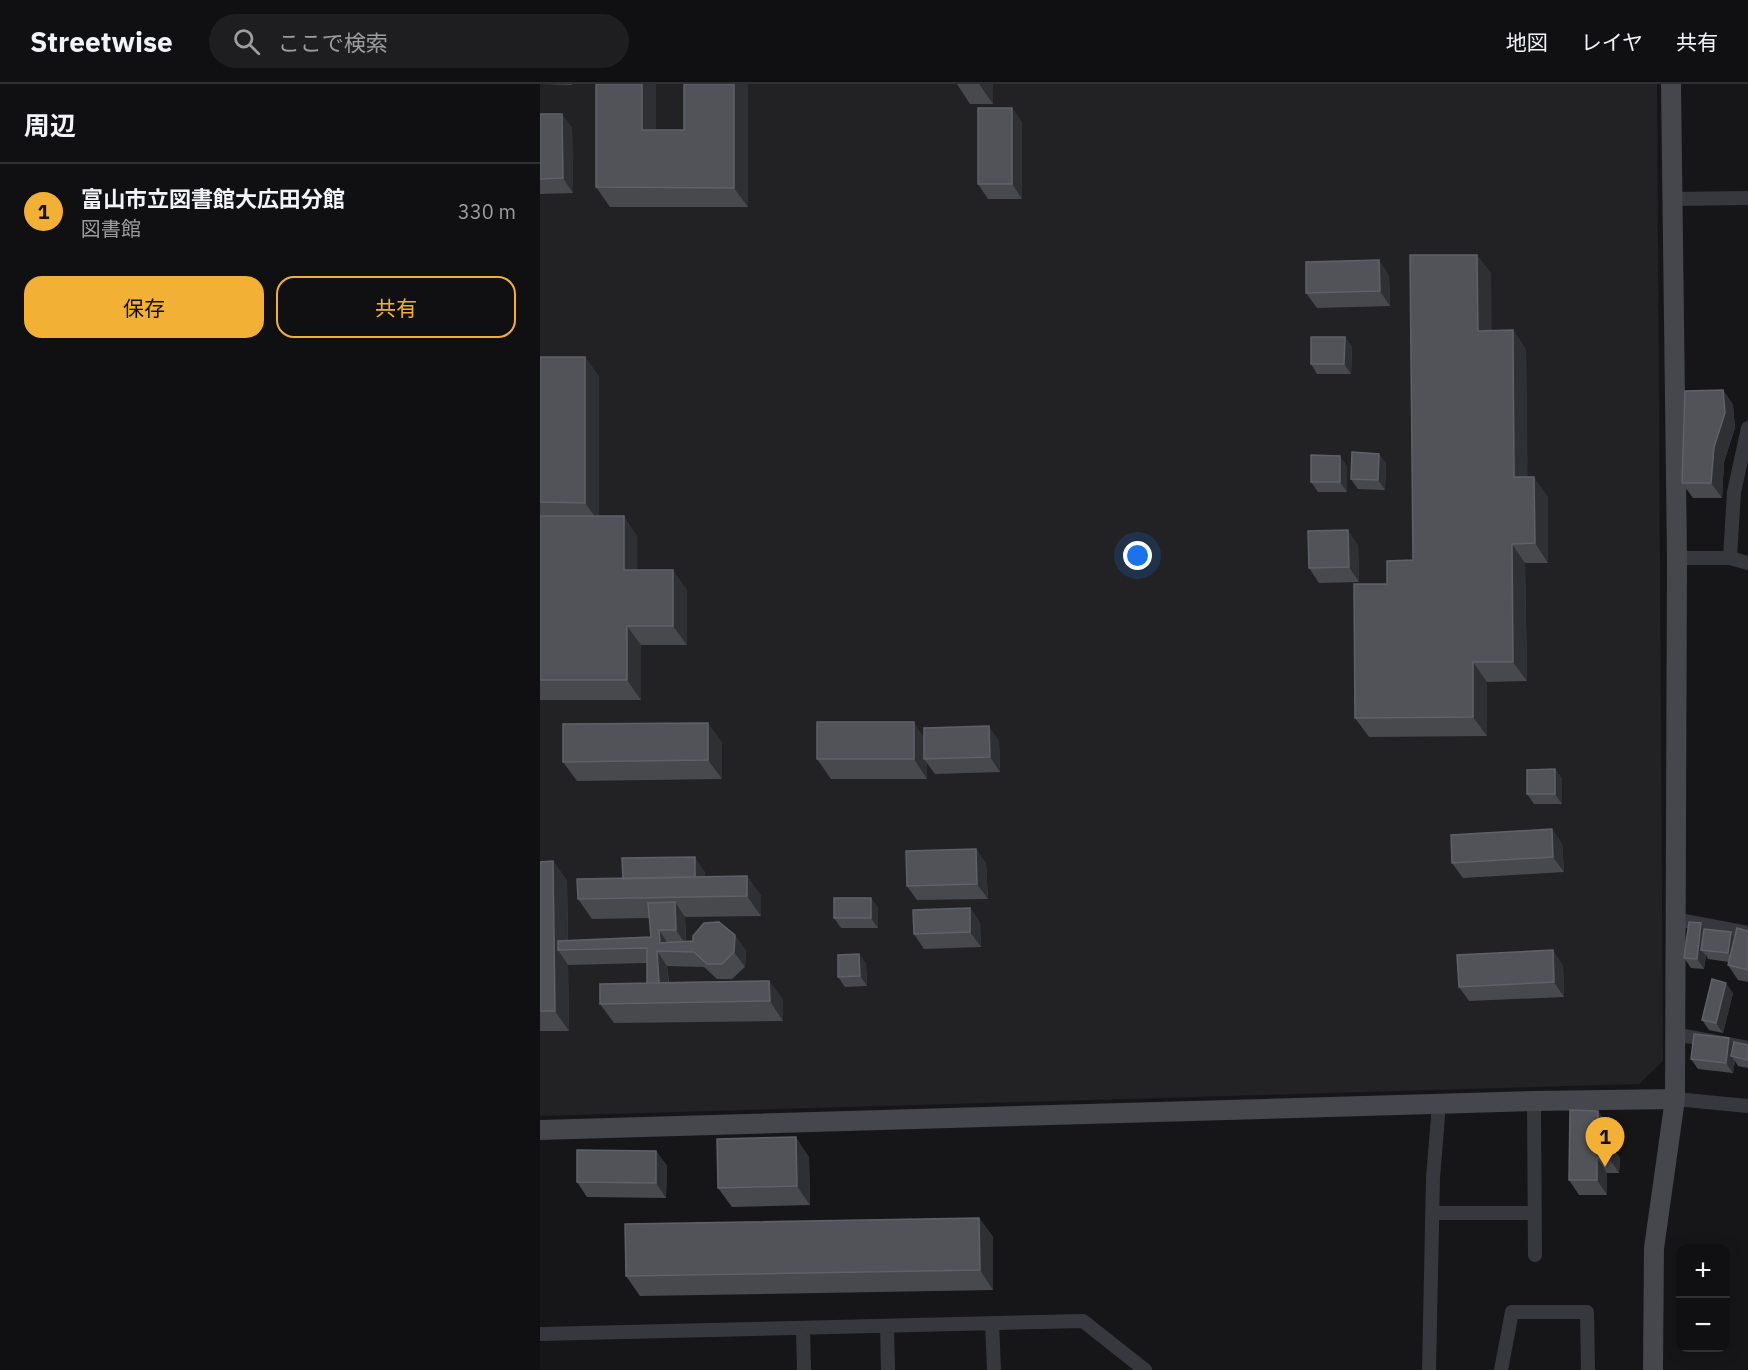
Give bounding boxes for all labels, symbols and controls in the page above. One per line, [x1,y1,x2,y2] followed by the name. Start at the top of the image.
[209,14,629,68] search box
[30,23,173,60] text: Streetwise
[230,25,263,58] icon: search
[278,28,388,57] text: ここで検索
[1506,28,1548,56] text: 地図
[1581,28,1643,56] text: レイヤ
[1676,28,1718,56] text: 共有
[24,108,76,142] text: 周辺
[81,184,345,213] text: 富山市立図書館大広田分館
[38,198,50,225] text: 1
[458,198,516,225] text: 330 m
[81,215,141,242] text: 図書館
[24,276,264,338] button: 保存
[276,276,516,338] button: 共有
[1123,541,1152,570] your location
[1586,1118,1624,1167] pin: 1
[1676,1244,1730,1352] map controls
[1676,1244,1730,1298] button: +
[1676,1298,1730,1352] button: −

